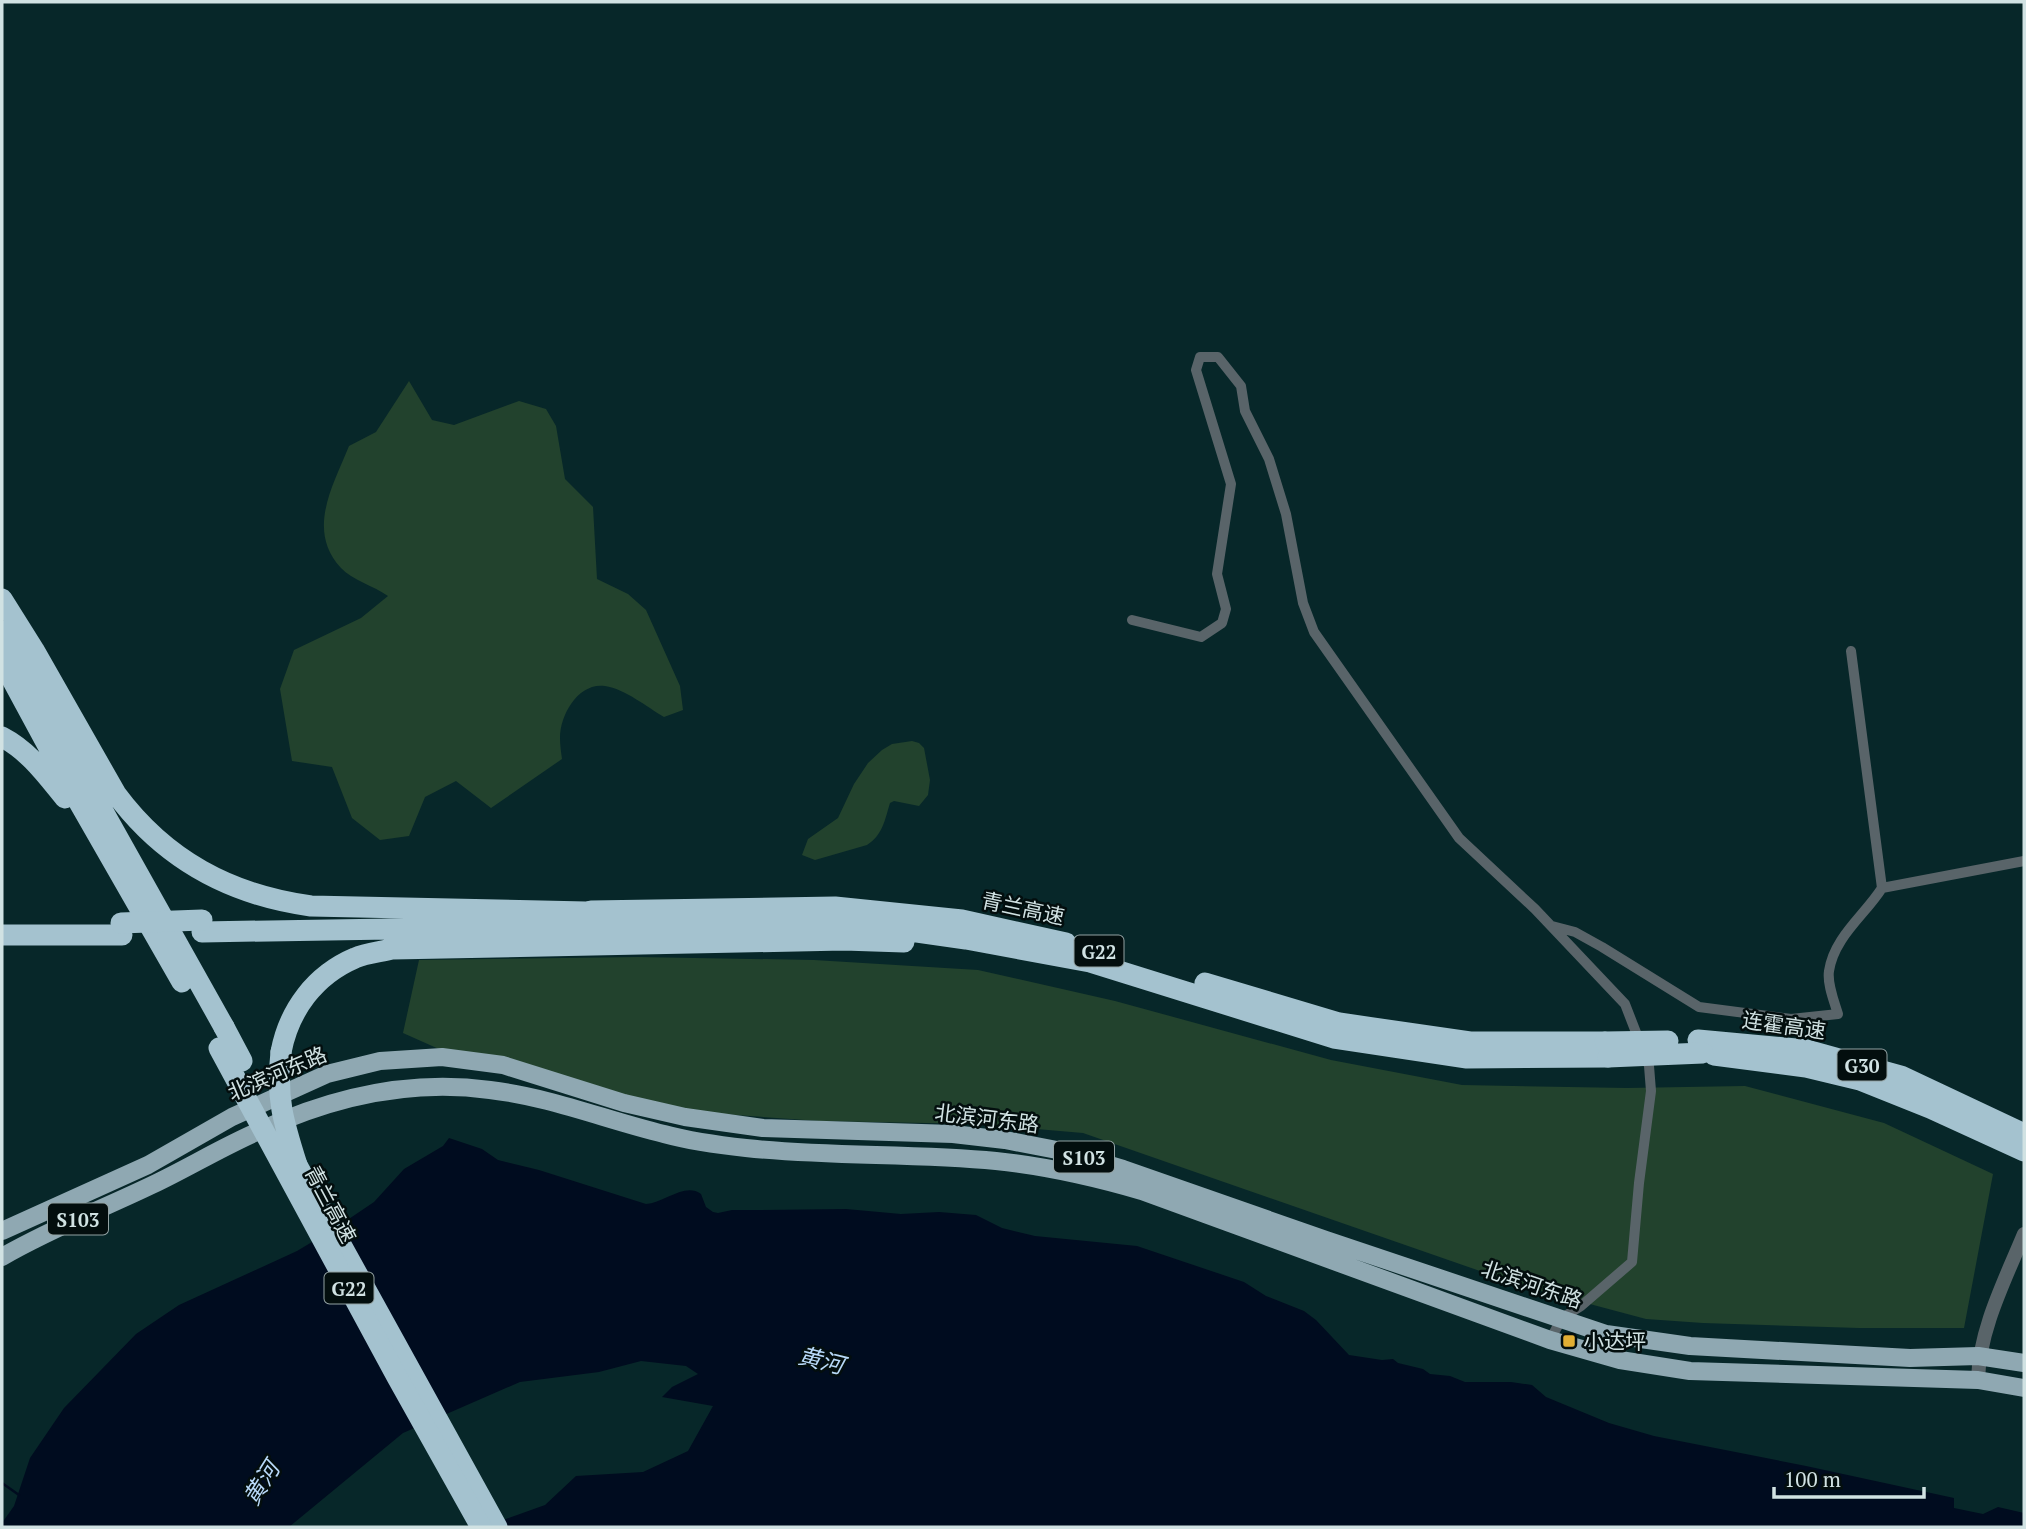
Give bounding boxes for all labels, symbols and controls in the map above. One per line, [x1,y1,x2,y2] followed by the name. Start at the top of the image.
[979,886,1067,930] street label: 青兰高速
[1074,936,1124,967] road number: G22
[1740,1005,1828,1045] street label: 连霍高速
[223,1040,331,1106] street label: 北滨河东路
[1838,1050,1886,1080] road number: G30
[933,1098,1041,1138] street label: 北滨河东路
[1054,1142,1114,1172] road number: S103
[299,1160,363,1248] street label: 青兰高速
[48,1204,108,1234] road number: S103
[1478,1254,1586,1314] street label: 北滨河东路
[324,1272,374,1304] road number: G22
[1583,1327,1646,1355] place label: 小达坪
[1561,1333,1577,1349] marker: 小达坪
[795,1339,851,1382] water label: 黄河
[236,1452,288,1511] water label: 黄河
[1774,1456,1924,1500] scale bar
[1784,1465,1841,1493] text: 100 m

